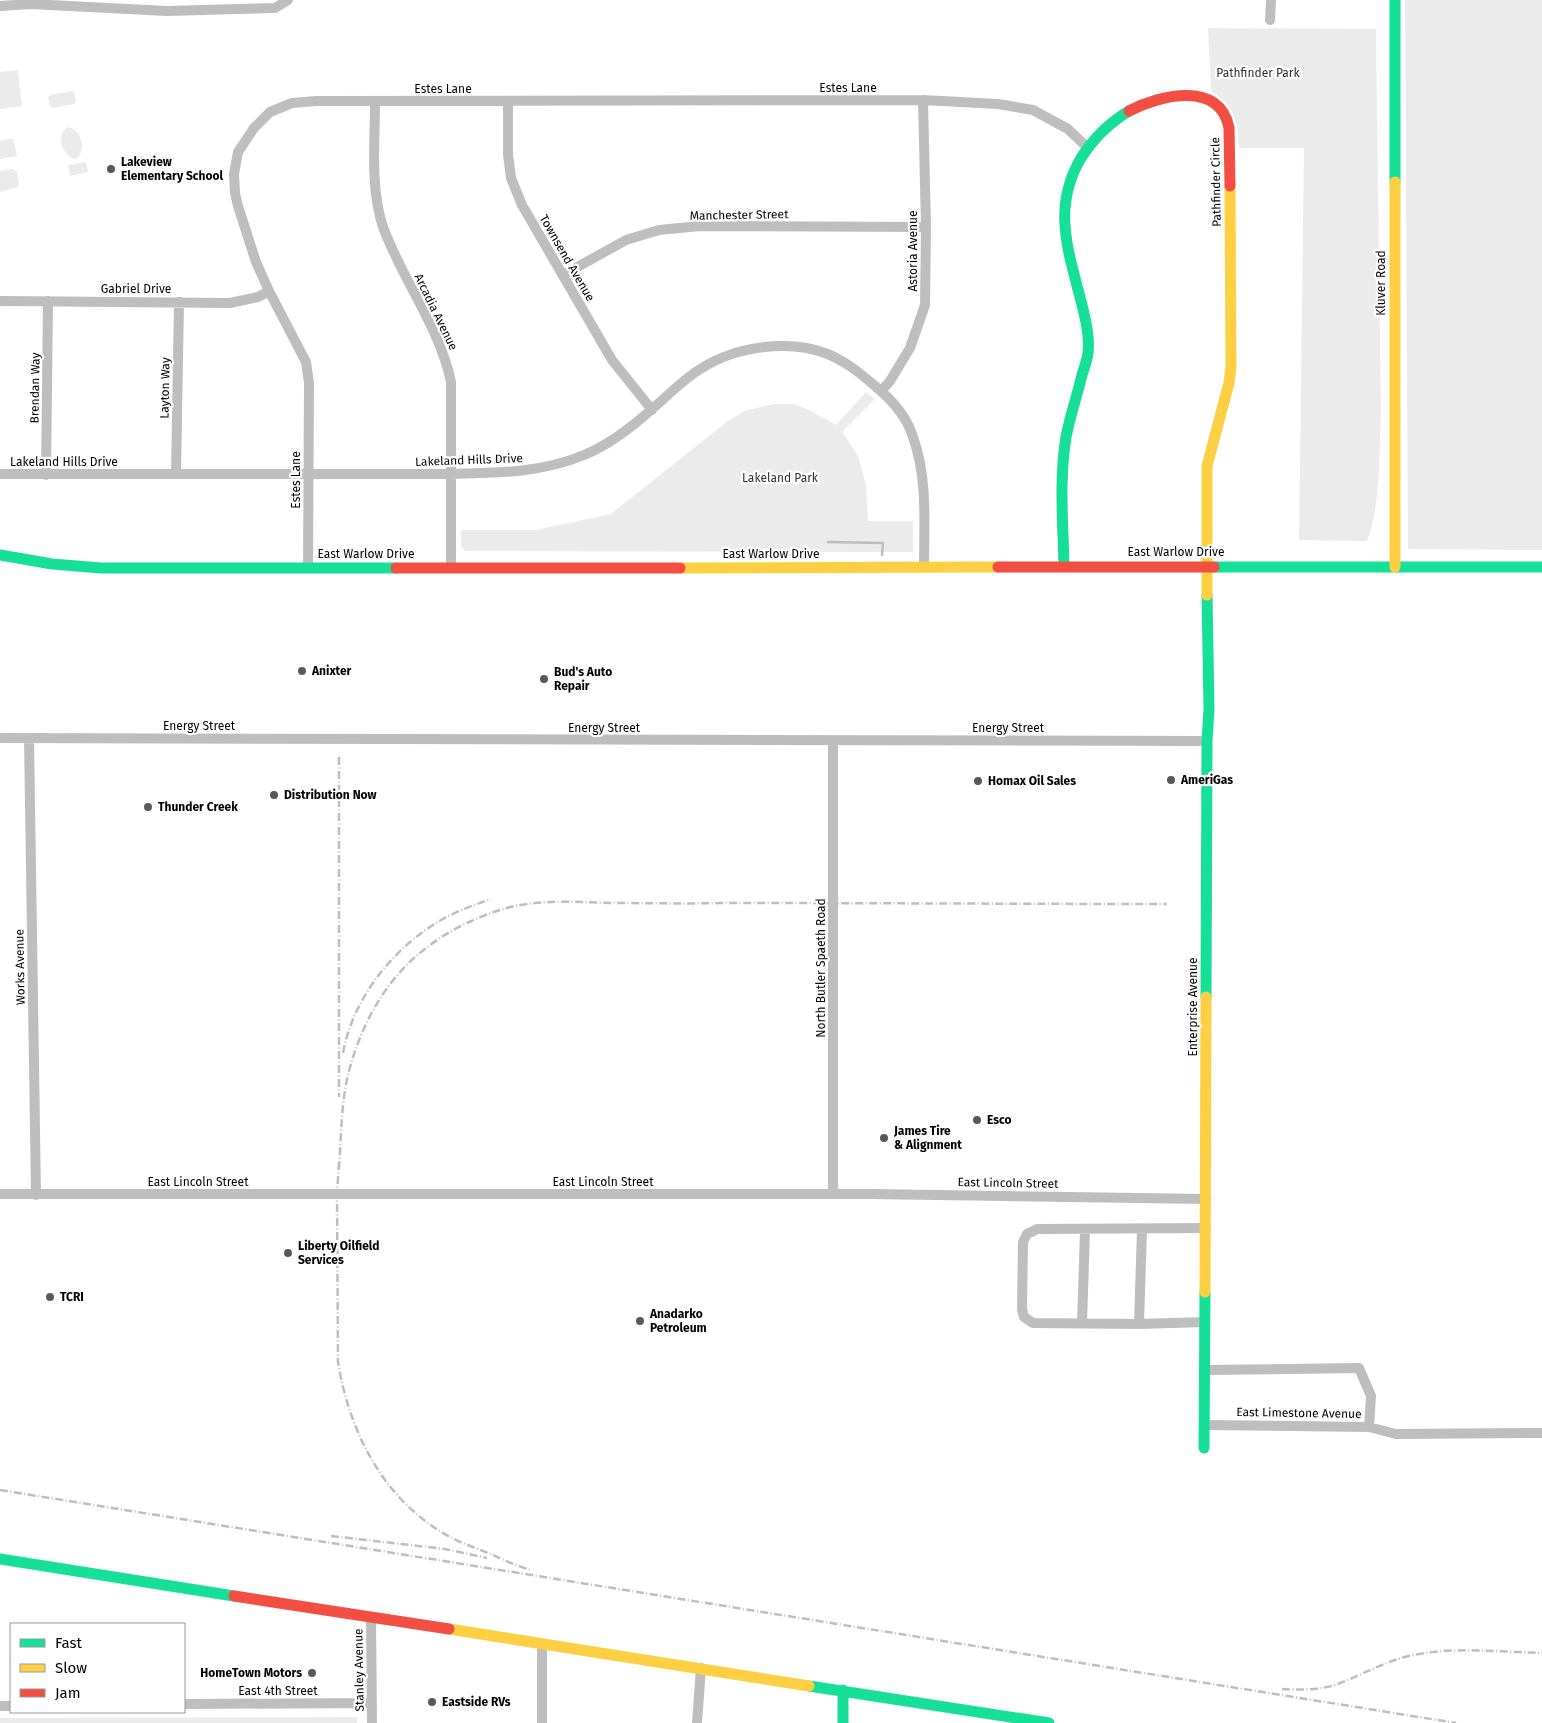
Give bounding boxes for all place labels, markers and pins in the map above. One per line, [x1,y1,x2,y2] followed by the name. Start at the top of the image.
[121,155,224,183] place label: Lakeview Elementary School
[105,163,117,175] marker: Lakeview Elementary School
[311,664,352,678] place label: Anixter
[296,665,308,677] marker: Anixter
[554,665,612,693] place label: Bud's Auto Repair
[538,673,550,685] marker: Bud's Auto Repair
[1180,773,1233,787] place label: AmeriGas
[988,774,1076,788] place label: Homax Oil Sales
[1165,774,1177,786] marker: AmeriGas
[972,775,984,787] marker: Homax Oil Sales
[284,788,377,802] place label: Distribution Now
[268,789,280,801] marker: Distribution Now
[158,800,238,814] place label: Thunder Creek
[142,801,154,813] marker: Thunder Creek
[987,1113,1012,1127] place label: Esco
[971,1114,983,1126] marker: Esco
[893,1124,962,1152] place label: James Tire & Alignment
[878,1132,890,1144] marker: James Tire & Alignment
[298,1239,380,1267] place label: Liberty Oilfield Services
[282,1247,294,1259] marker: Liberty Oilfield Services
[60,1290,84,1304] place label: TCRI
[44,1291,56,1303] marker: TCRI
[649,1307,707,1335] place label: Anadarko Petroleum
[634,1315,646,1327] marker: Anadarko Petroleum
[200,1666,302,1680] place label: HomeTown Motors
[306,1667,318,1679] marker: HomeTown Motors
[442,1695,511,1709] place label: Eastside RVs
[426,1696,438,1708] marker: Eastside RVs

